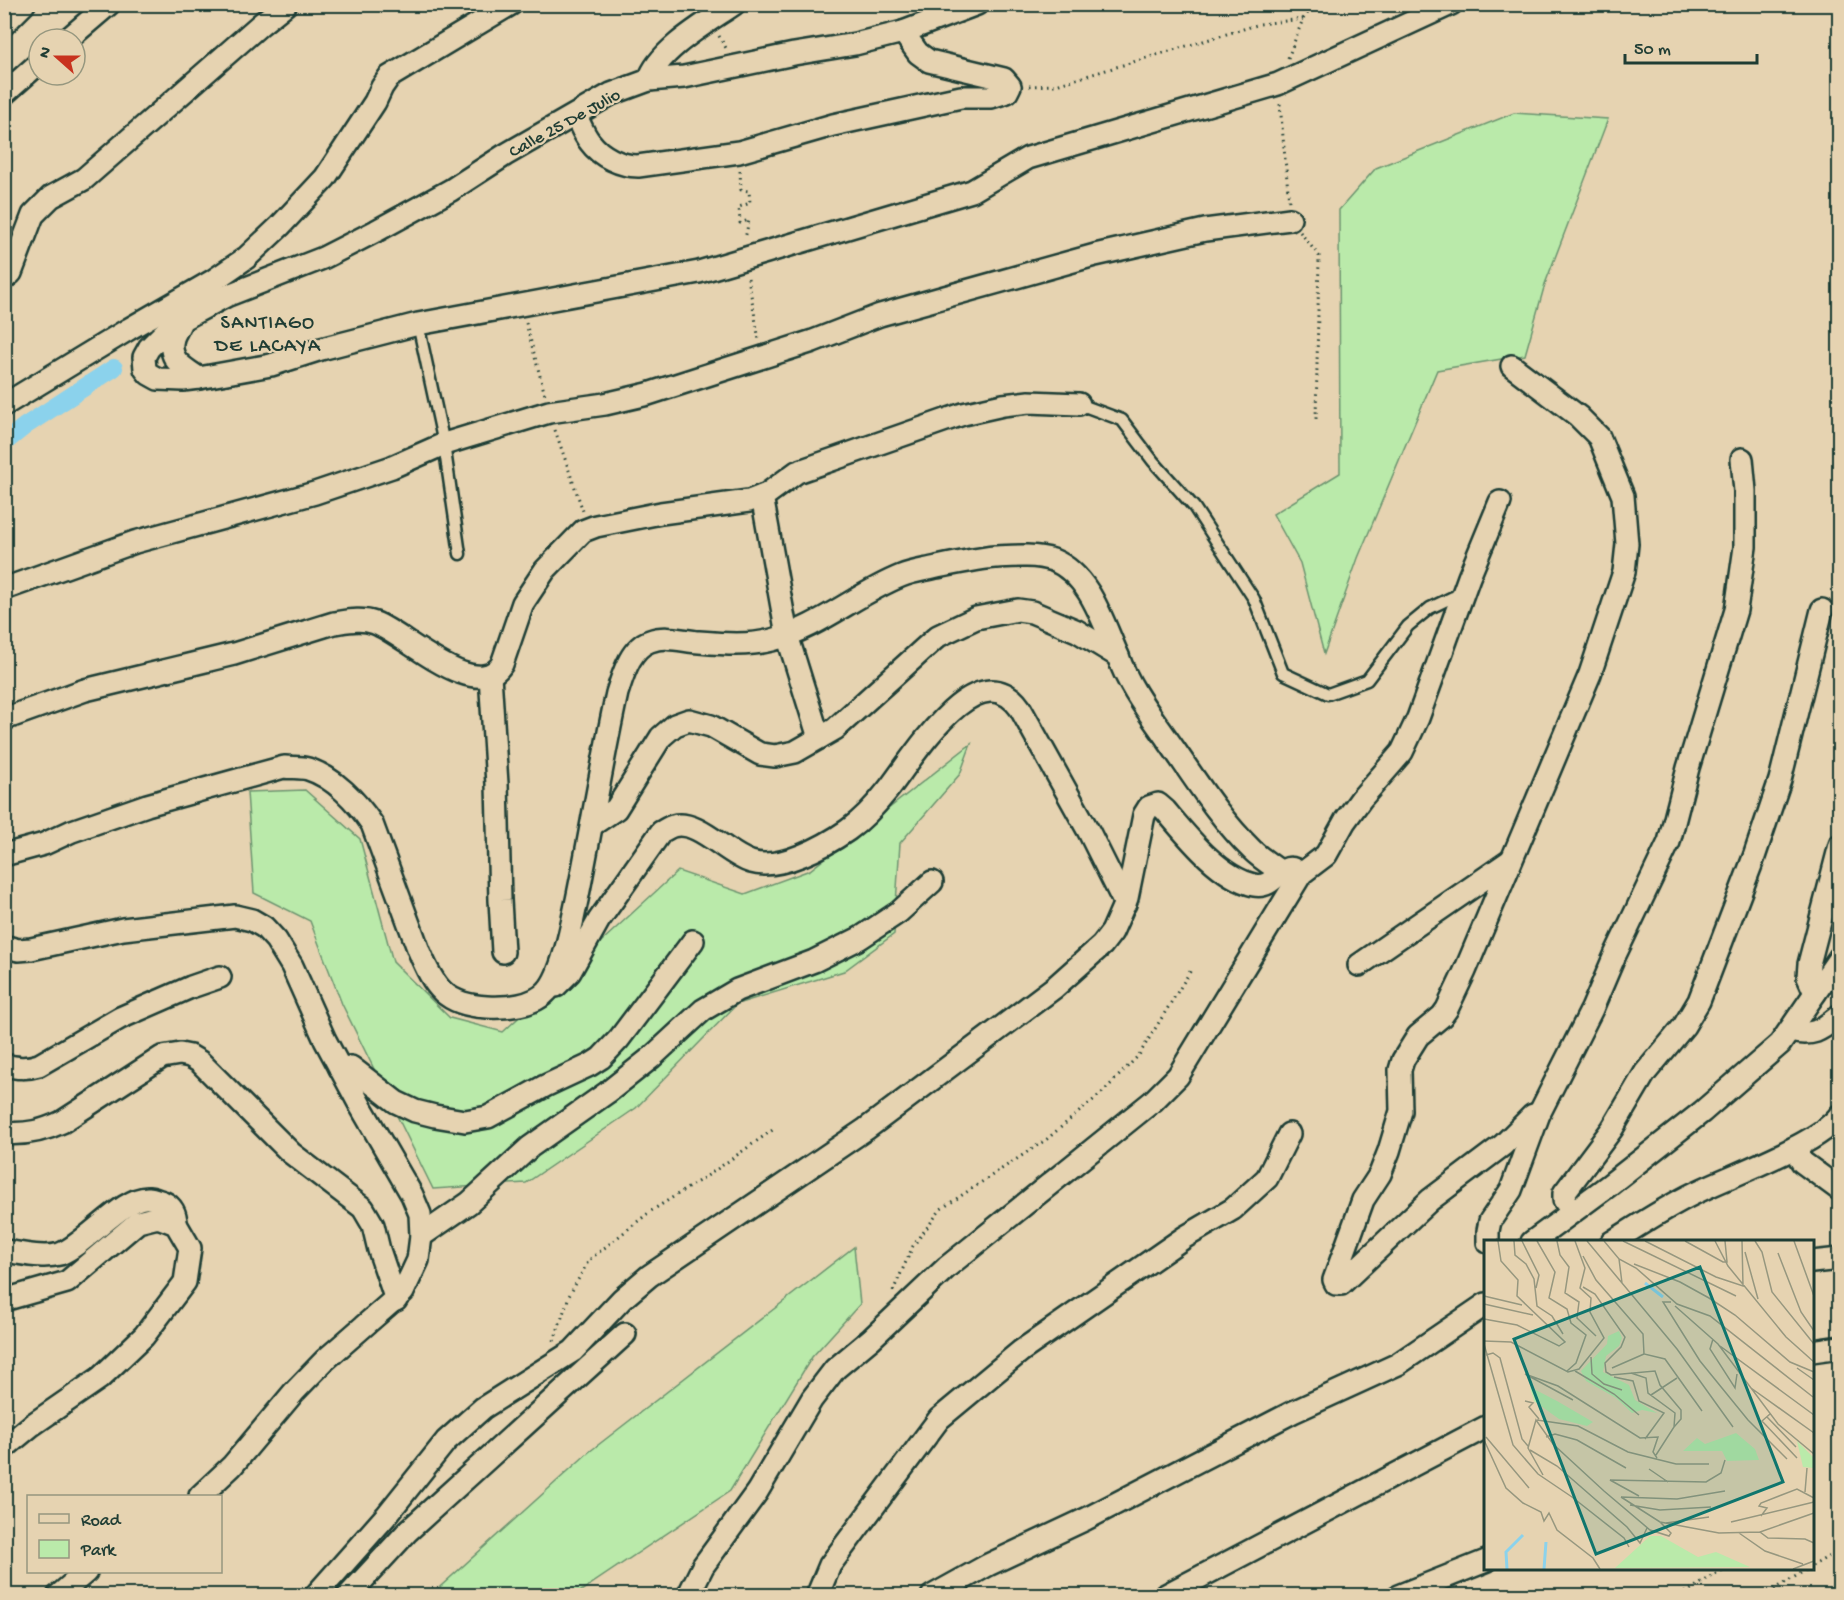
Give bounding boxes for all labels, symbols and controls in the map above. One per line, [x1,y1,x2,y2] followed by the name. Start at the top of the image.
[27,27,87,87] north arrow
[1625,27,1757,65] scale bar
[1634,40,1671,61] text: 50 m
[36,44,57,61] text: N
[506,85,625,163] street label: Calle 25 De Julio
[213,313,321,359] district label: SANTIAGO DE LACAYA
[1484,1240,1814,1570] inset map
[27,1495,222,1573] legend
[81,1511,122,1532] text: Road
[80,1541,117,1562] text: Park

